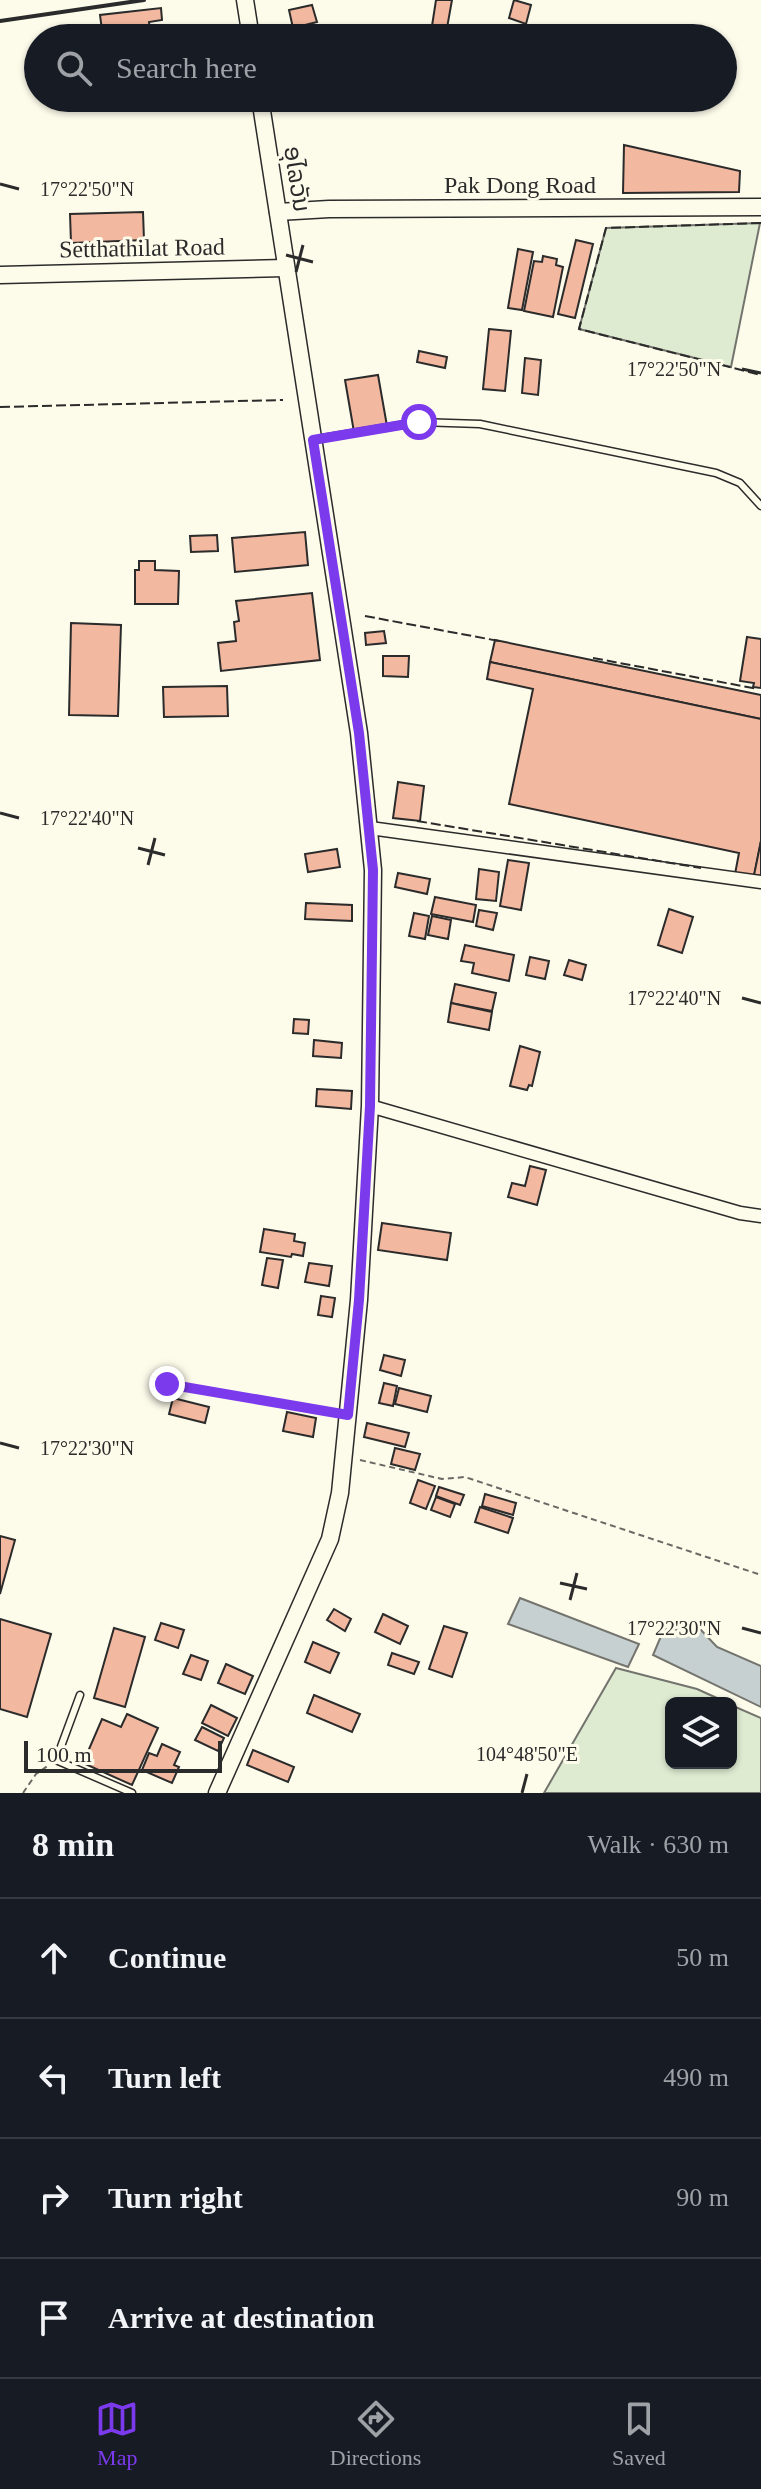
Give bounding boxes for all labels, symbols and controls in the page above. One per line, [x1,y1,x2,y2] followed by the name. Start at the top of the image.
[24,24,737,112] search box
[52,46,96,90] icon: search
[116,51,257,84] text: Search here
[276,144,315,214] street label: ອຸໄລວັນ
[444,172,596,198] street label: Pak Dong Road
[40,178,134,200] text: 17°22'50"N
[59,234,225,262] street label: Setthathilat Road
[627,358,721,380] text: 17°22'50"N
[401,404,437,440] route start
[40,807,134,829] text: 17°22'40"N
[627,987,721,1009] text: 17°22'40"N
[149,1366,185,1402] route end
[40,1437,134,1459] text: 17°22'30"N
[627,1617,721,1639] text: 17°22'30"N
[665,1697,737,1769] map controls
[665,1697,737,1769] button: layers
[24,1737,222,1773] scale bar
[36,1742,92,1767] text: 100 m
[476,1743,578,1765] text: 104°48'50"E
[32,1826,114,1863] text: 8 min
[587,1830,729,1859] text: Walk · 630 m
[32,1936,76,1980] icon: ahead
[108,1941,226,1974] text: Continue
[676,1943,729,1972] text: 50 m
[32,2056,76,2100] icon: left
[108,2061,221,2094] text: Turn left
[663,2063,729,2092] text: 490 m
[32,2176,76,2220] icon: right
[108,2181,243,2214] text: Turn right
[676,2183,729,2212] text: 90 m
[32,2296,76,2340] icon: arrive
[108,2301,375,2334] text: Arrive at destination
[95,2397,139,2471] tab: Map
[330,2397,421,2471] tab: Directions
[612,2397,666,2471] tab: Saved

